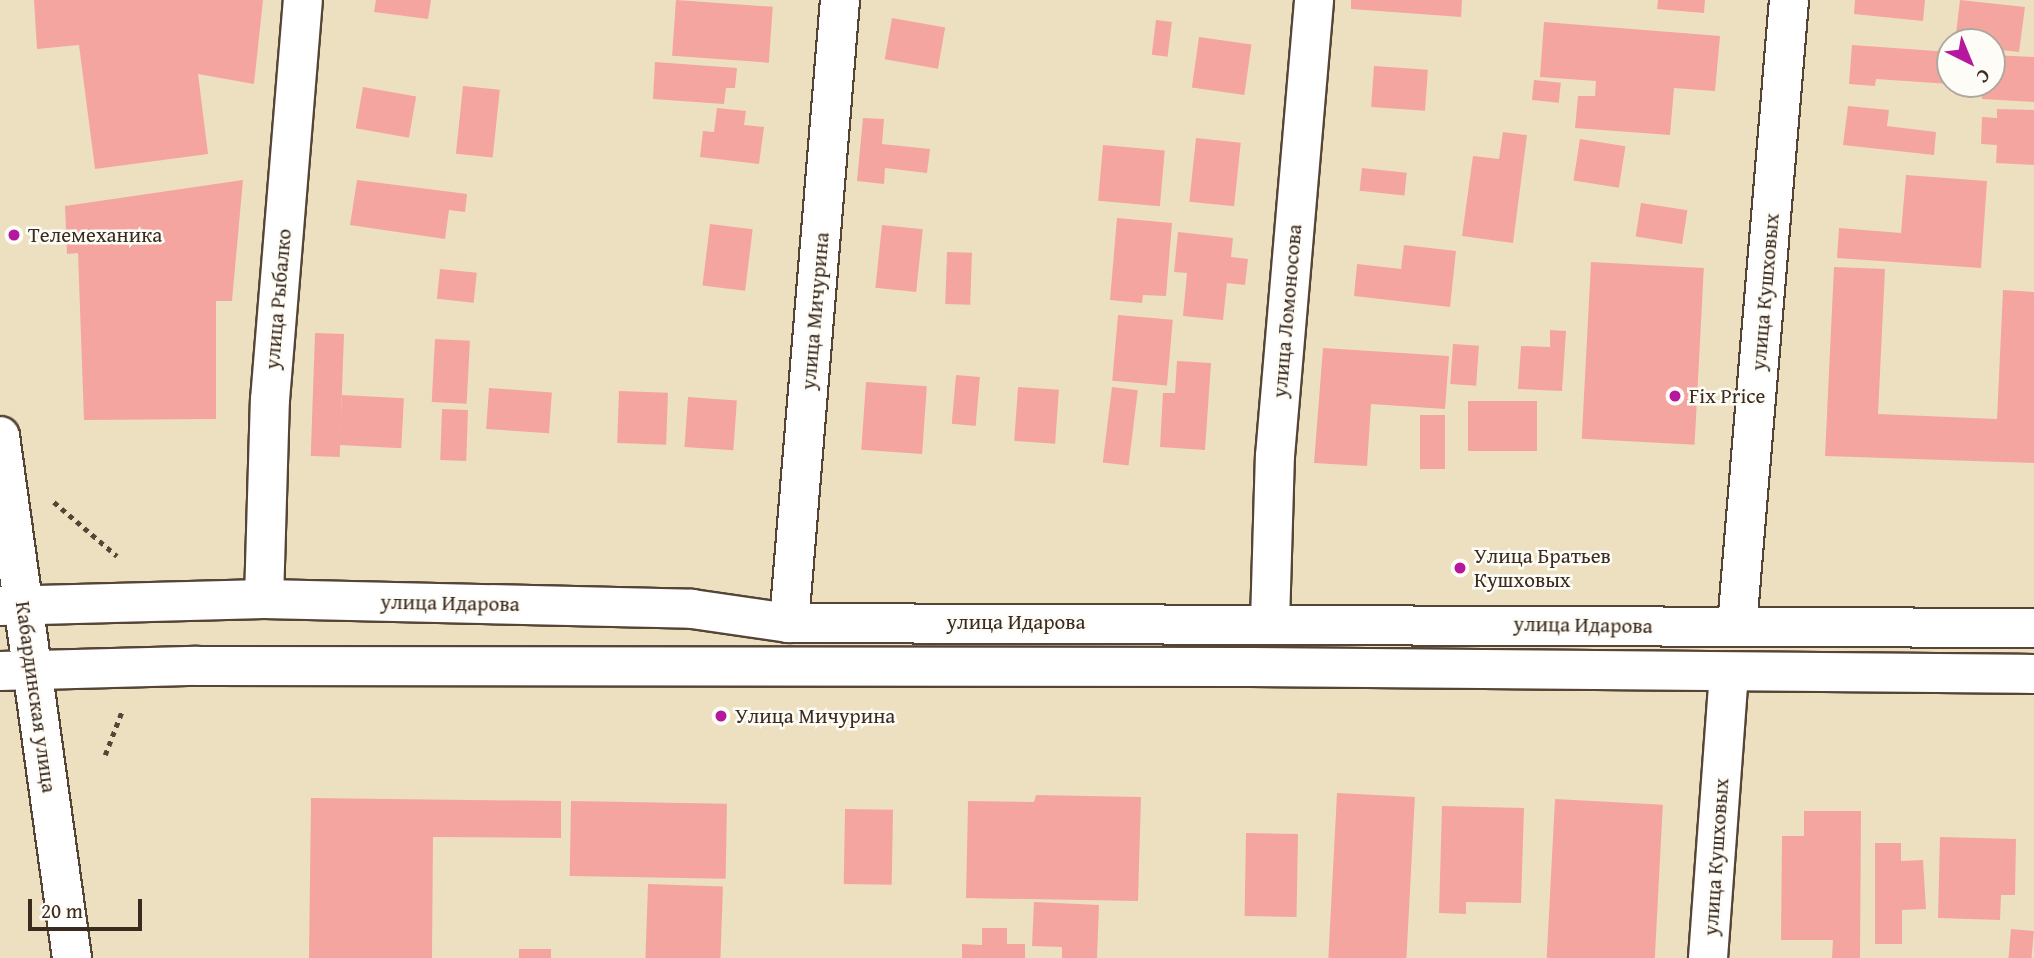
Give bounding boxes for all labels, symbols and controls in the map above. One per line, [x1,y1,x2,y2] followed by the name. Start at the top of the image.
[1936,28,2006,98] north arrow
[1970,63,1997,91] text: С
[1746,212,1784,372] street label: улица Кушховых
[28,222,162,248] place label: Телемеханика
[1267,223,1307,399] street label: улица Ломоносова
[6,227,22,243] marker: Телемеханика
[259,228,297,370] street label: улица Рыбалко
[796,231,834,391] street label: улица Мичурина
[1689,383,1765,409] place label: Fix Price
[1667,388,1683,404] marker: Fix Price
[1474,543,1611,593] place label: Улица Братьев Кушховых
[1452,560,1468,576] marker: Улица Братьев Кушховых
[380,589,520,617] street label: улица Идарова
[10,600,62,794] street label: Кабардинская улица
[946,609,1086,635] street label: улица Идарова
[1513,611,1653,639] street label: улица Идарова
[735,703,895,729] place label: Улица Мичурина
[713,708,729,724] marker: Улица Мичурина
[1698,777,1734,937] street label: улица Кушховых
[32,884,145,928] scale bar
[41,895,83,926] text: 20 m

